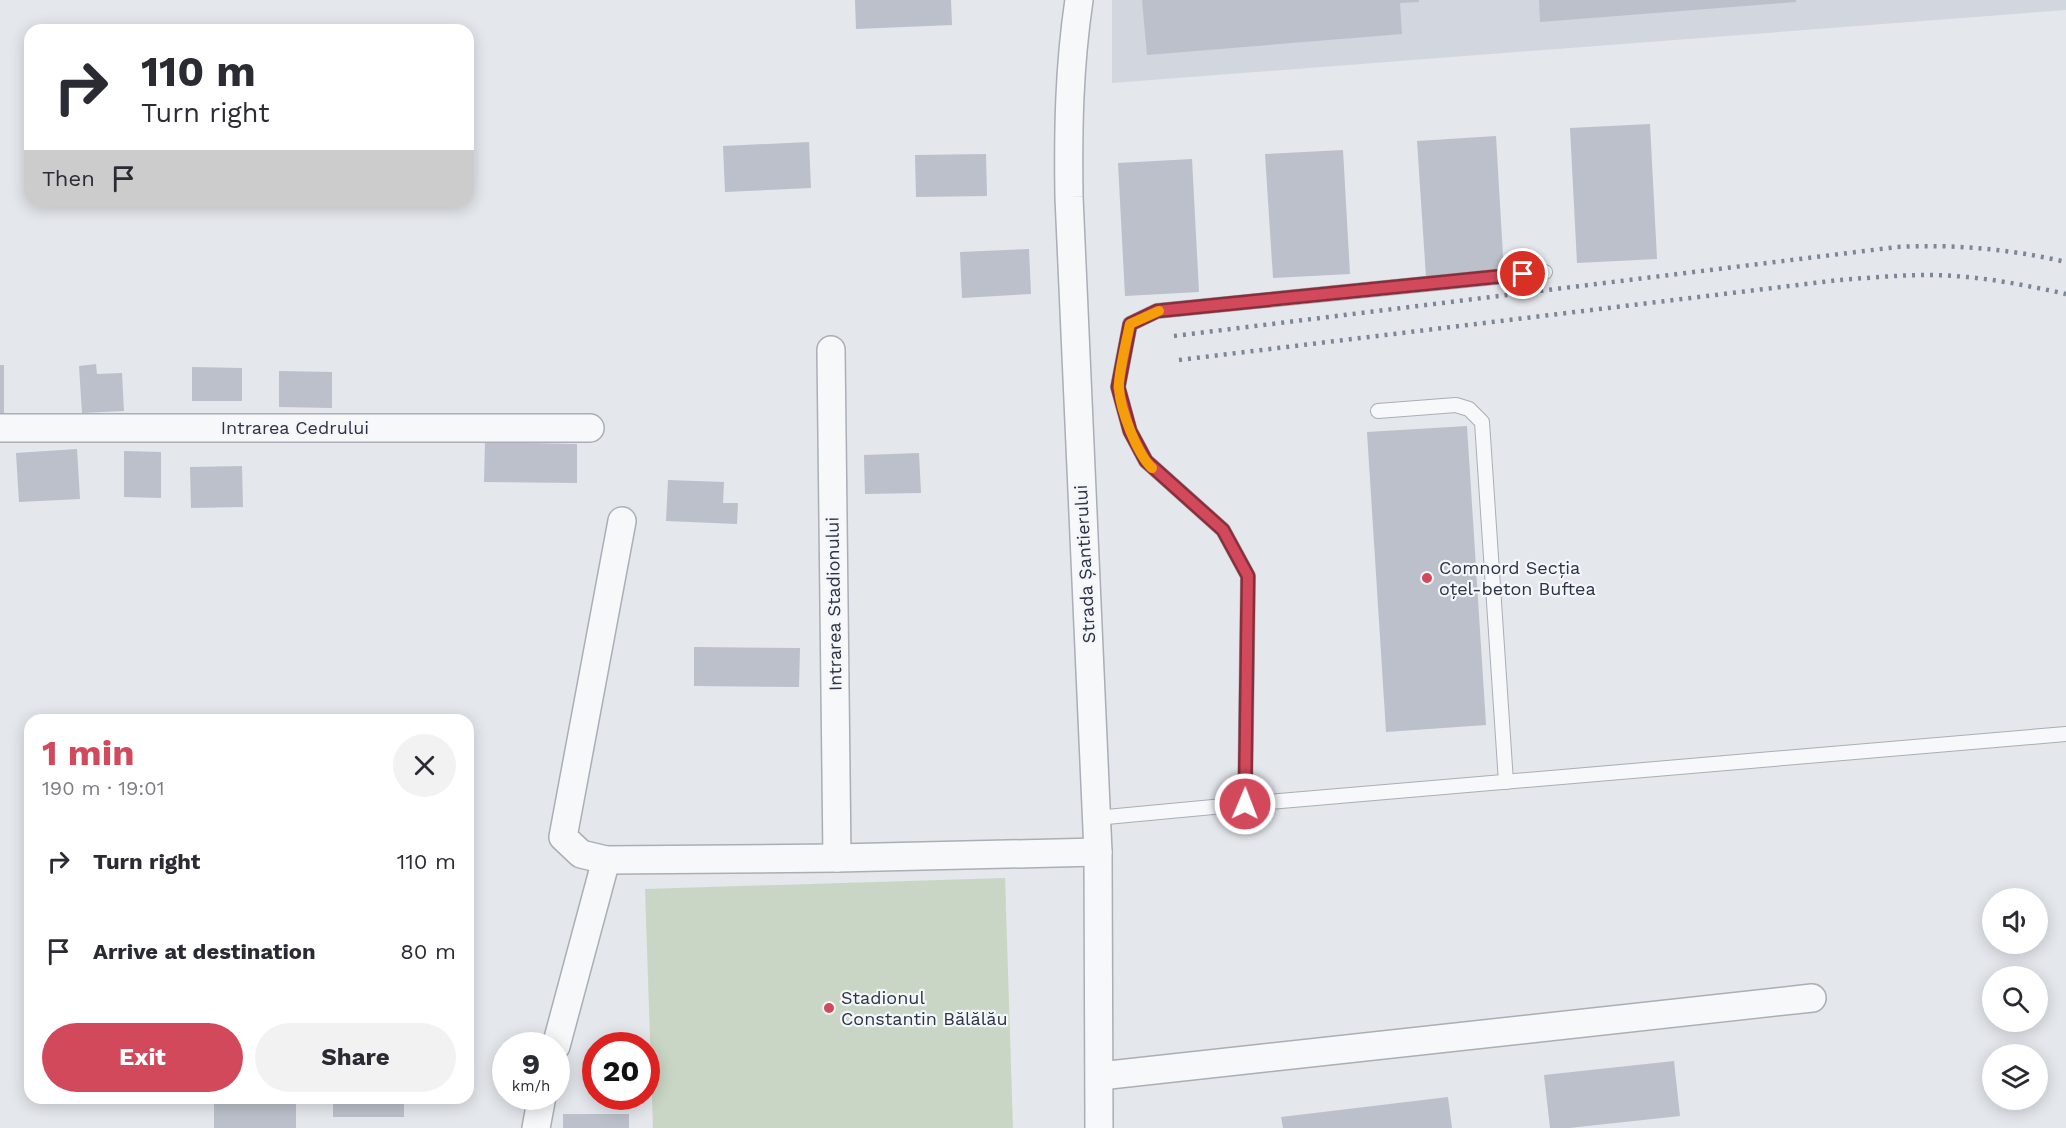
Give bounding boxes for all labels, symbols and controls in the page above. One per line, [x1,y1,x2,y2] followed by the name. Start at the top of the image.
[141,47,256,96] text: 110 m
[42,48,120,126] icon: right
[141,97,270,129] text: Turn right
[107,162,140,195] icon: arrive
[42,166,95,191] text: Then
[1497,248,1548,299] pin
[1506,257,1539,290] icon: arrive
[221,417,369,438] street label: Intrarea Cedrului
[1070,484,1099,644] street label: Strada Șantierului
[821,517,846,691] street label: Intrarea Stadionului
[1439,557,1596,599] place label: Comnord Secția oțel-beton Buftea
[1420,571,1434,585] marker: Comnord Secția oțel-beton Buftea
[42,732,134,774] text: 1 min
[393,734,456,797] button: close
[1213,772,1277,836] position arrow
[42,776,165,800] text: 190 m · 19:01
[42,845,75,878] icon: right
[93,849,200,874] text: Turn right
[397,849,456,874] text: 110 m
[1982,888,2048,1110] map controls
[1982,888,2048,954] button: sound
[42,935,75,968] icon: arrive
[93,939,316,964] text: Arrive at destination
[400,939,456,964] text: 80 m
[1982,966,2048,1032] button: search
[841,987,1008,1029] place label: Stadionul Constantin Bălălău
[822,1001,836,1015] marker: Stadionul Constantin Bălălău
[42,1023,243,1092] button: Exit
[255,1023,456,1092] button: Share
[582,1032,660,1110] speed limit sign: 20
[1982,1044,2048,1110] button: layers
[522,1046,540,1081] text: 9
[512,1077,550,1095] text: km/h

